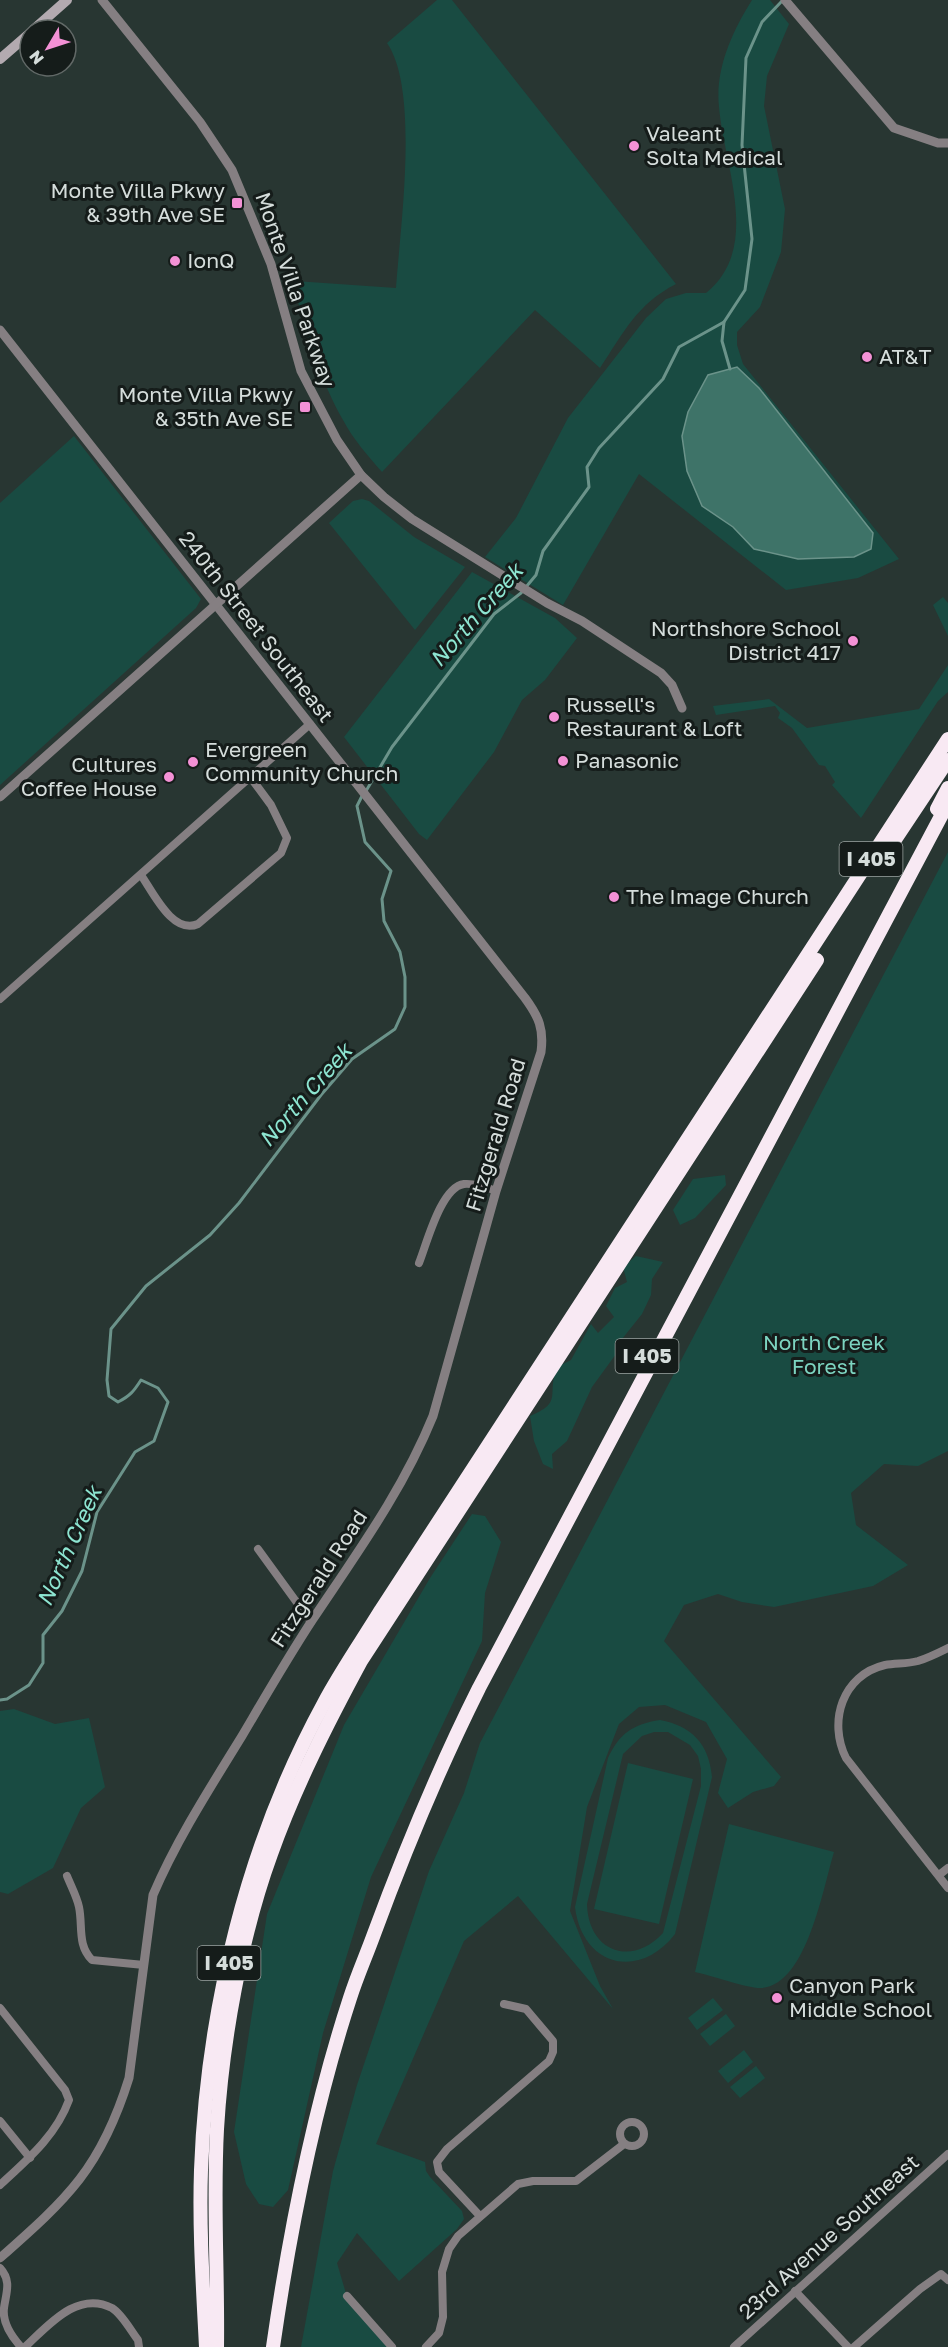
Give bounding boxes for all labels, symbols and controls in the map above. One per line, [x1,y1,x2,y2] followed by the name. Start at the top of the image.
[18,18,78,78] north arrow
[25,46,48,68] text: N
[646,120,783,170] place label: Valeant Solta Medical
[627,139,641,153] marker: Valeant Solta Medical
[51,177,225,227] place label: Monte Villa Pkwy & 39th Ave SE
[250,189,342,391] street label: Monte Villa Parkway
[230,196,244,210] marker: Monte Villa Pkwy & 39th Ave SE
[187,247,235,273] place label: IonQ
[168,254,182,268] marker: IonQ
[879,343,932,369] place label: AT&T
[860,350,874,364] marker: AT&T
[119,381,293,431] place label: Monte Villa Pkwy & 35th Ave SE
[298,400,312,414] marker: Monte Villa Pkwy & 35th Ave SE
[174,526,340,727] street label: 240th Street Southeast
[423,556,529,672] water label: North Creek
[651,615,841,665] place label: Northshore School District 417
[846,634,860,648] marker: Northshore School District 417
[566,691,742,741] place label: Russell's Restaurant & Loft
[547,710,561,724] marker: Russell's Restaurant & Loft
[205,736,398,786] place label: Evergreen Community Church
[575,747,679,773] place label: Panasonic
[21,751,157,801] place label: Cultures Coffee House
[556,754,570,768] marker: Panasonic
[186,755,200,769] marker: Evergreen Community Church
[162,770,176,784] marker: Cultures Coffee House
[840,842,902,876] road number: I 405
[626,883,809,909] place label: The Image Church
[607,890,621,904] marker: The Image Church
[252,1036,358,1152] water label: North Creek
[459,1055,531,1214] street label: Fitzgerald Road
[763,1329,885,1379] park label: North Creek Forest
[616,1339,678,1373] road number: I 405
[30,1479,108,1610] water label: North Creek
[264,1505,372,1652] street label: Fitzgerald Road
[198,1946,260,1980] road number: I 405
[789,1972,932,2022] place label: Canyon Park Middle School
[770,1991,784,2005] marker: Canyon Park Middle School
[733,2148,924,2324] street label: 23rd Avenue Southeast

